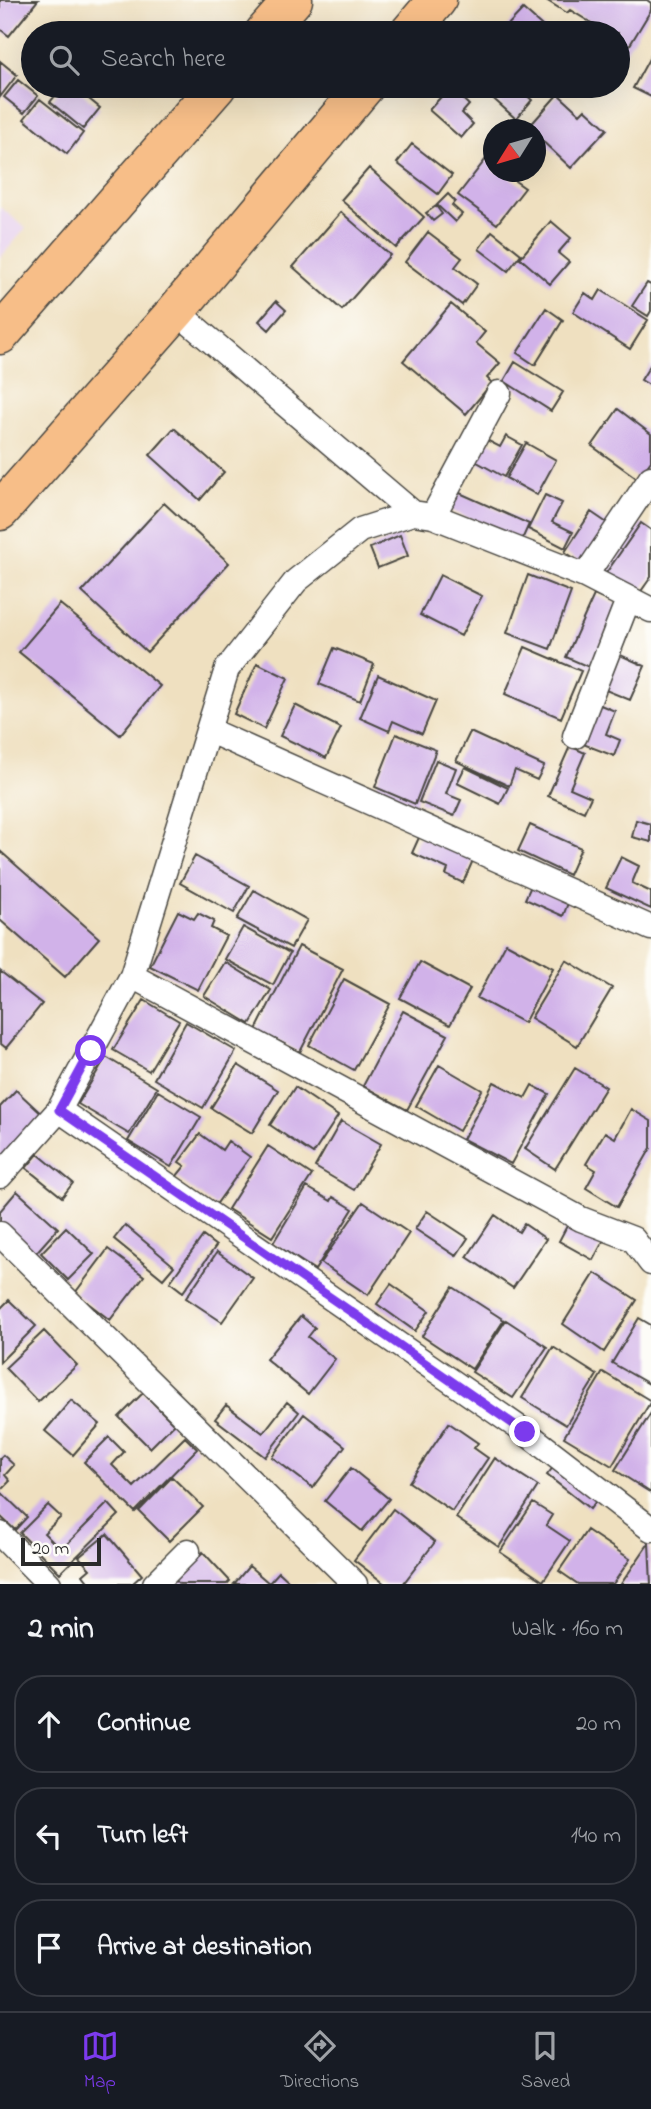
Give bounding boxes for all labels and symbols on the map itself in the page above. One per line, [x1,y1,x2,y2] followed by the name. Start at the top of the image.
[483,119,546,182] north arrow
[75,1035,106,1066] route start
[509,1416,540,1447] route end
[21,1535,102,1567] scale bar

